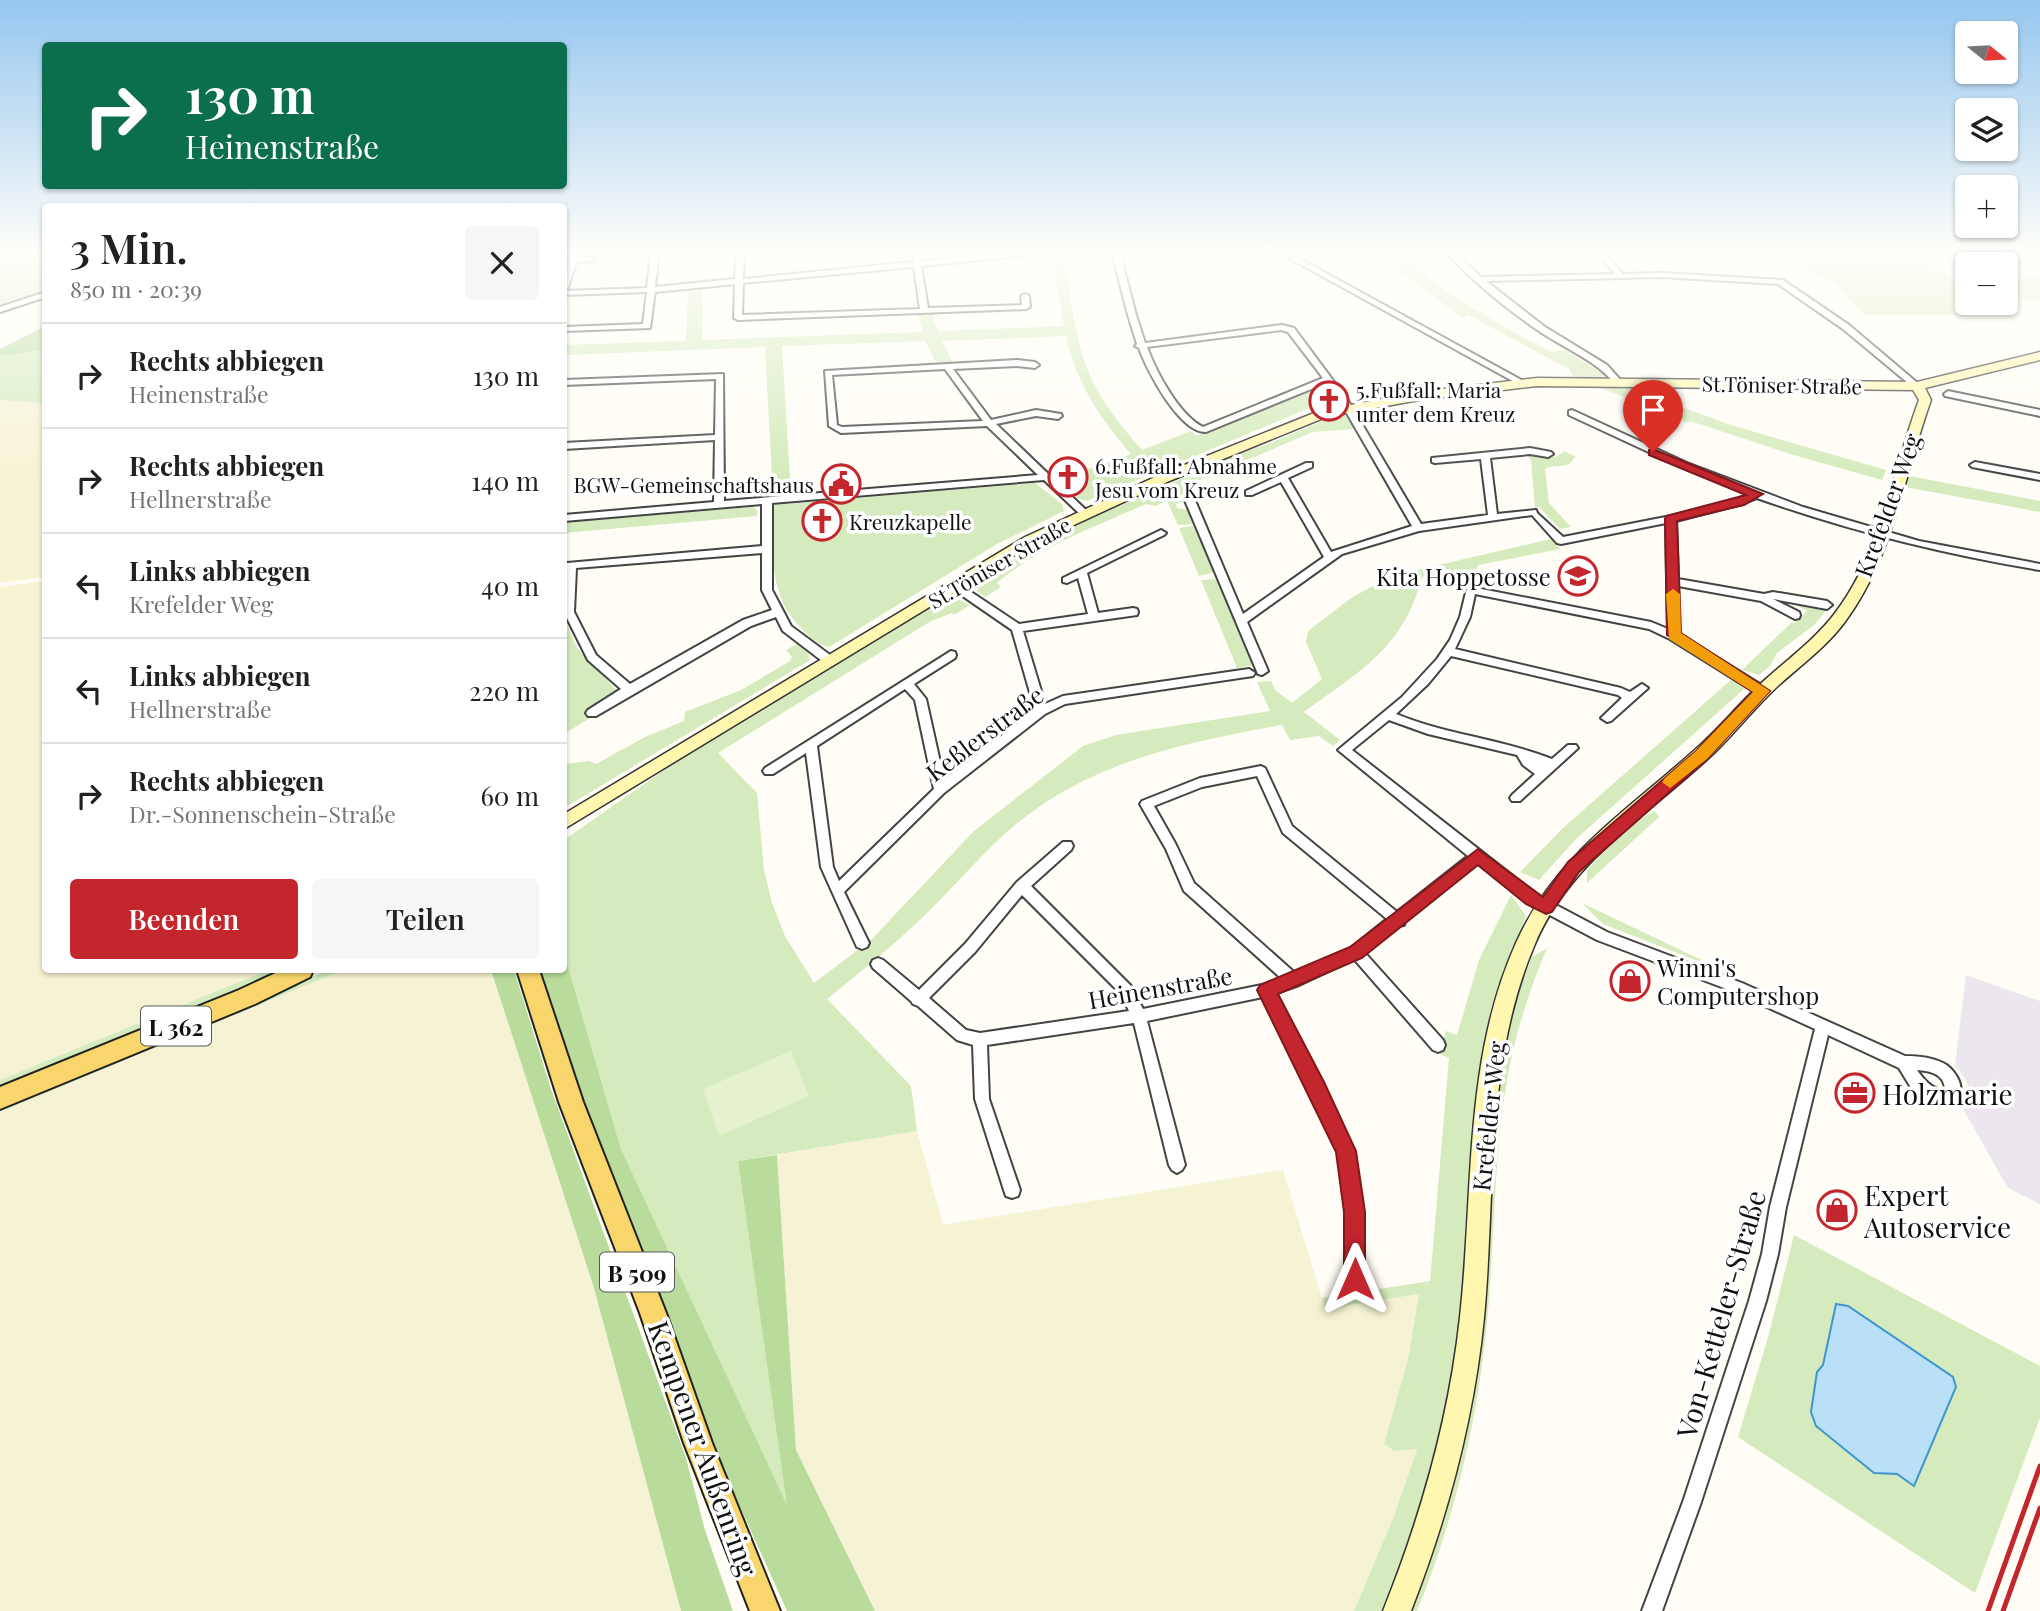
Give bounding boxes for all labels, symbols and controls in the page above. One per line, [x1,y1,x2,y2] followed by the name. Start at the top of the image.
[1955,21,2018,84] north arrow
[1955,21,2018,315] map controls
[185,61,315,126] text: 130 m
[70,70,161,161] icon: right
[1955,98,2018,161] button: layers
[185,124,379,167] text: Heinenstraße
[1955,175,2018,238] button: +
[70,219,188,275] text: 3 Min.
[465,226,539,300] button: close
[1955,252,2018,315] button: −
[70,273,202,304] text: 850 m · 20:39
[129,343,324,378] text: Rechts abbiegen
[70,357,108,395] icon: right
[473,358,539,393] text: 130 m
[1702,369,1862,399] street label: St.Töniser Straße
[1356,375,1515,427] place label: 5.Fußfall: Maria unter dem Kreuz
[129,378,269,409] text: Heinenstraße
[1308,380,1350,422] church icon: 5.Fußfall: Maria unter dem Kreuz
[1623,380,1683,452] pin
[1634,391,1672,429] icon: arrive
[1846,428,1928,581] street label: Krefelder Weg
[129,448,324,483] text: Rechts abbiegen
[1094,451,1277,503] place label: 6.Fußfall: Abnahme Jesu vom Kreuz
[1047,456,1089,498] church icon: 6.Fußfall: Abnahme Jesu vom Kreuz
[70,462,108,500] icon: right
[471,463,539,498] text: 140 m
[820,463,862,505] public building icon: BGW-Gemeinschaftshaus
[573,470,814,498] place label: BGW-Gemeinschaftshaus
[129,483,272,514] text: Hellnerstraße
[801,500,843,542] church icon: Kreuzkapelle
[849,507,972,535] place label: Kreuzkapelle
[923,510,1075,614] street label: St.Töniser Straße
[129,553,310,588] text: Links abbiegen
[1557,555,1599,597] school or university icon: Kita Hoppetosse
[1376,560,1551,592] place label: Kita Hoppetosse
[70,567,108,605] icon: left
[481,568,539,603] text: 40 m
[129,588,273,619] text: Krefelder Weg
[129,658,310,693] text: Links abbiegen
[70,672,108,710] icon: left
[469,673,539,708] text: 220 m
[919,678,1049,788] street label: Keßlerstraße
[129,693,272,724] text: Hellnerstraße
[129,763,324,798] text: Rechts abbiegen
[70,777,108,815] icon: right
[480,778,539,813] text: 60 m
[129,798,396,829] text: Dr.-Sonnenschein-Straße
[70,879,298,959] button: Beenden
[312,879,539,959] button: Teilen
[1656,951,1819,1011] place label: Winni's Computershop
[1085,959,1235,1015] street label: Heinenstraße
[1609,960,1651,1002] shop icon: Winni's Computershop
[141,1007,211,1046] road number: L 362
[1464,1039,1512,1193] street label: Krefelder Weg
[1834,1072,1876,1114] office icon: Holzmarie
[1882,1075,2013,1112] place label: Holzmarie
[1863,1176,2011,1245] place label: Expert Autoservice
[1667,1186,1773,1443] street label: Von-Ketteler-Straße
[1816,1189,1858,1231] shop icon: Expert Autoservice
[1318,1242,1392,1316] position arrow
[600,1252,674,1292] road number: B 509
[641,1315,767,1581] street label: Kempener Außenring

